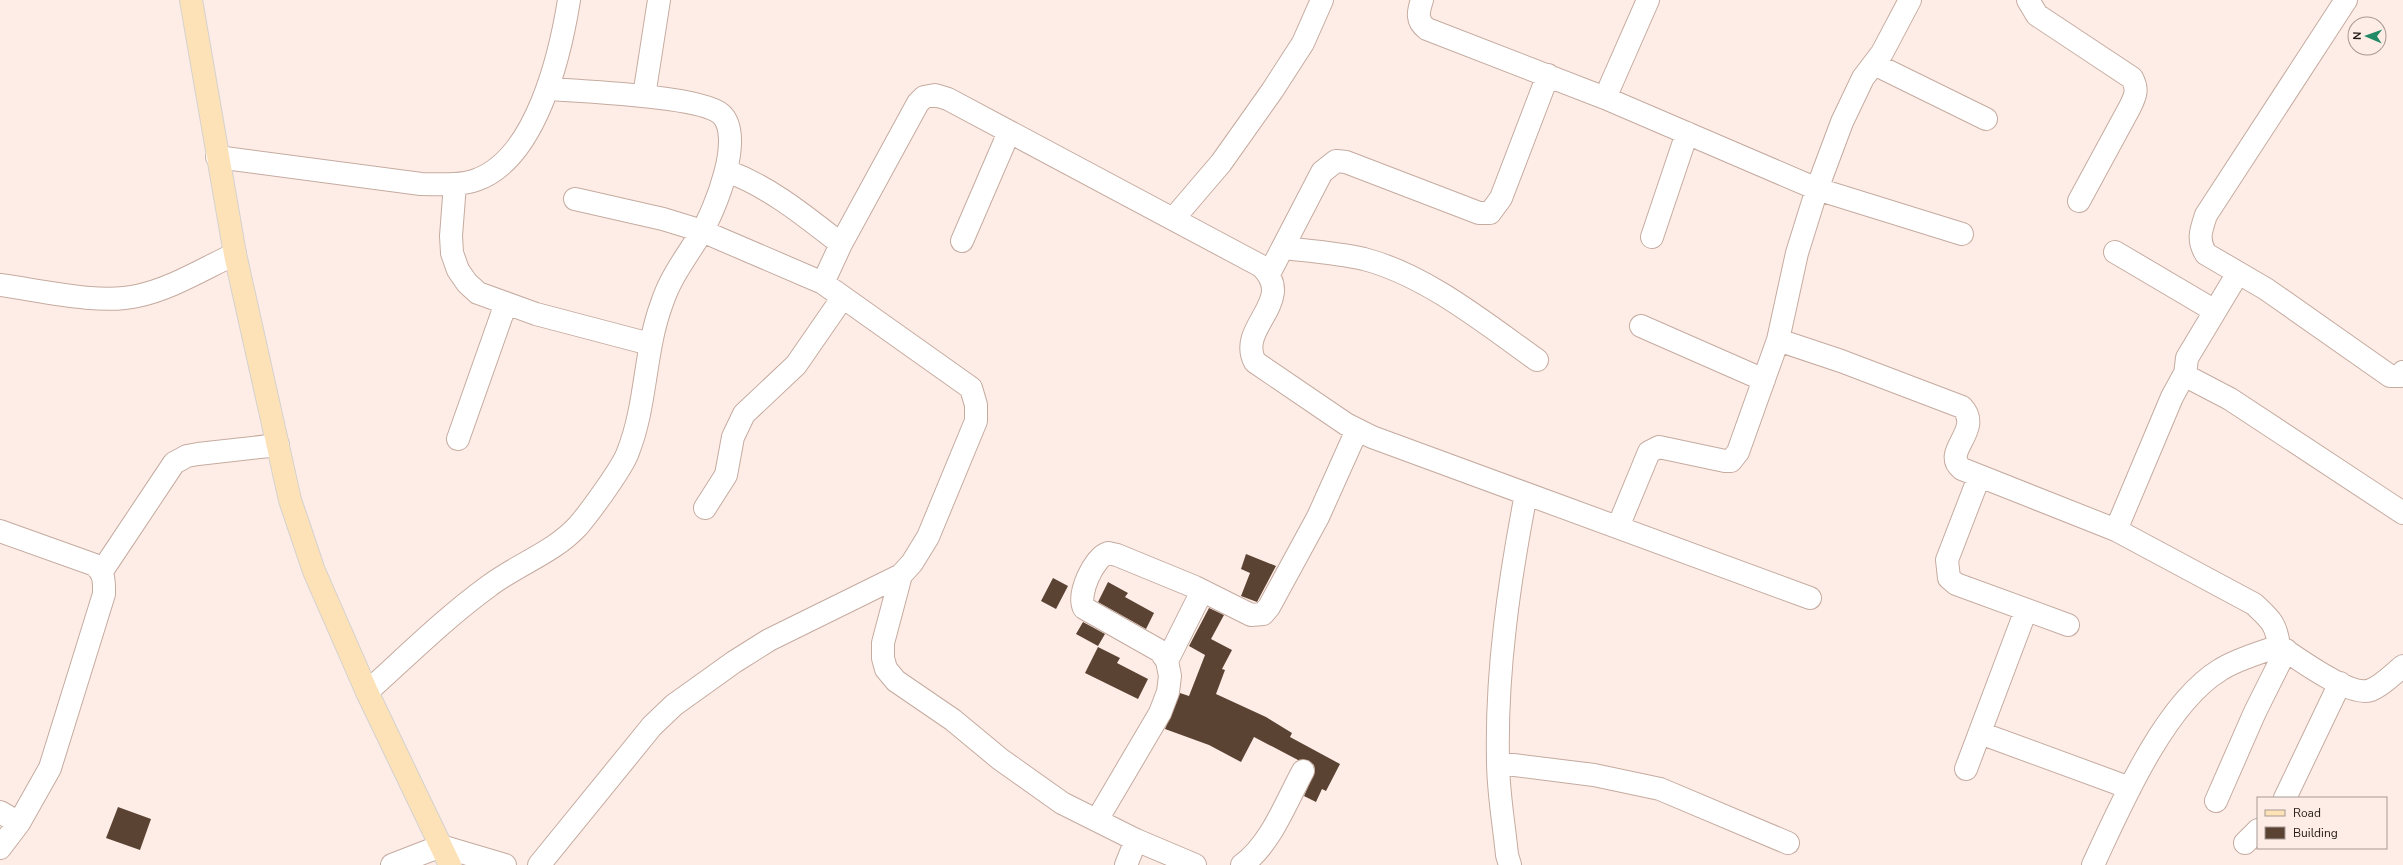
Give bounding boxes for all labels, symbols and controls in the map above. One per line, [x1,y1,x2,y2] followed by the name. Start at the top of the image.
[2347,16,2387,56] north arrow
[2350,31,2365,40] text: N
[2257,797,2387,849] legend
[2293,805,2321,821] text: Road
[2293,825,2338,841] text: Building

